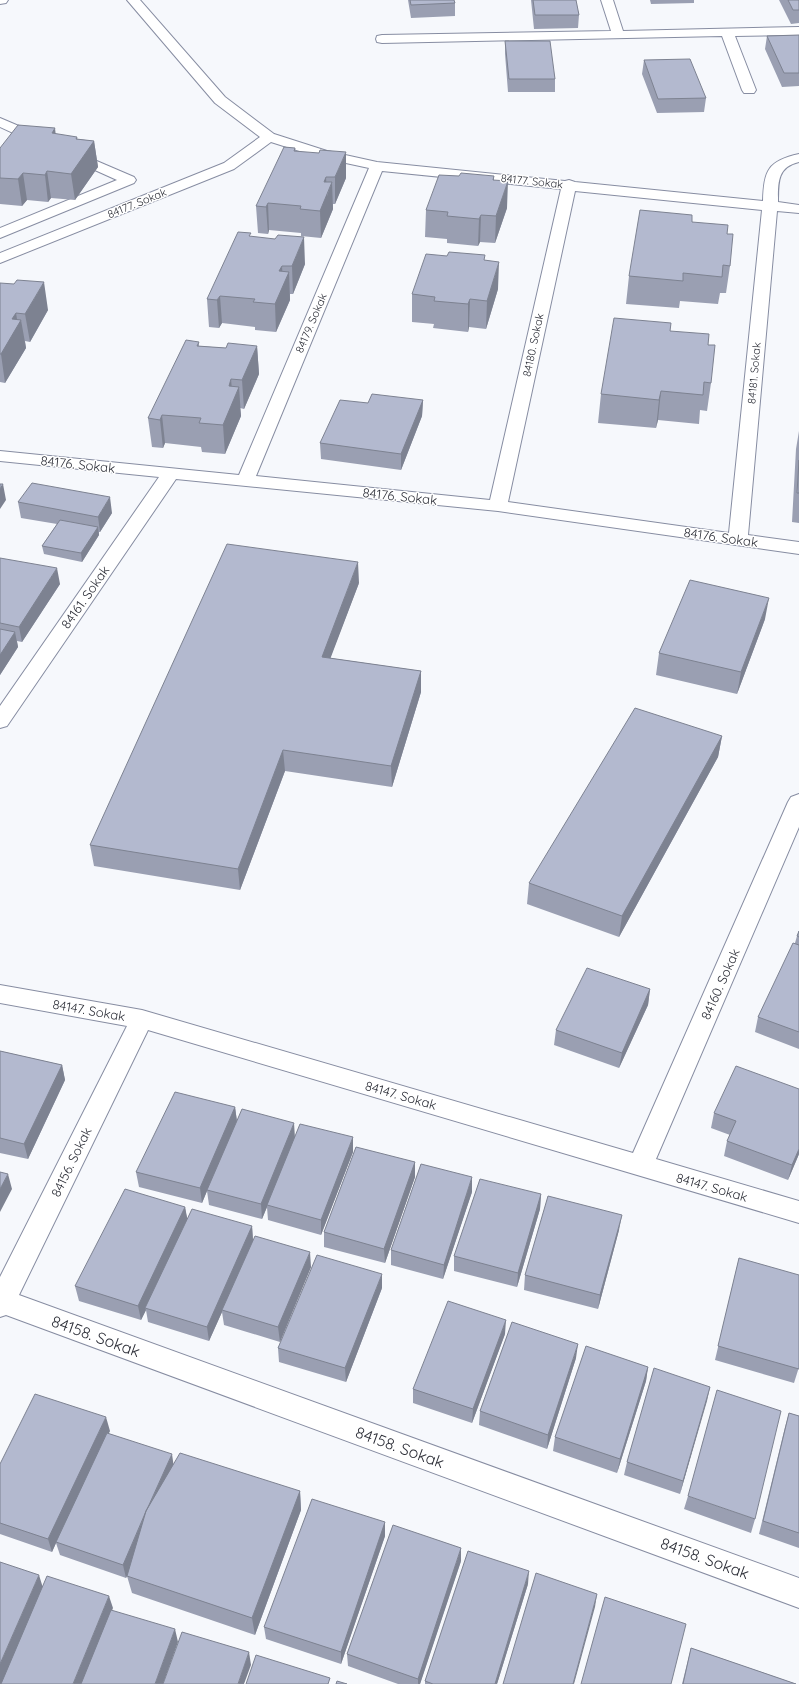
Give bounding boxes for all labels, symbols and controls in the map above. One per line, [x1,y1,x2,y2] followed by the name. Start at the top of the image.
[500,171,564,191] street label: 84177. Sokak
[105,185,169,221] street label: 84177. Sokak
[292,291,330,355] street label: 84179. Sokak
[519,312,547,378] street label: 84180. Sokak
[744,341,764,404] street label: 84181. Sokak
[40,452,116,476] street label: 84176. Sokak
[362,484,438,508] street label: 84176. Sokak
[683,524,759,550] street label: 84176. Sokak
[57,562,113,632] street label: 84161. Sokak
[697,946,743,1022] street label: 84160. Sokak
[51,996,127,1024] street label: 84147. Sokak
[363,1077,439,1113] street label: 84147. Sokak
[47,1125,95,1199] street label: 84156. Sokak
[674,1169,750,1205] street label: 84147. Sokak
[49,1311,143,1361] street label: 84158. Sokak
[353,1422,447,1472] street label: 84158. Sokak
[658,1533,752,1583] street label: 84158. Sokak

